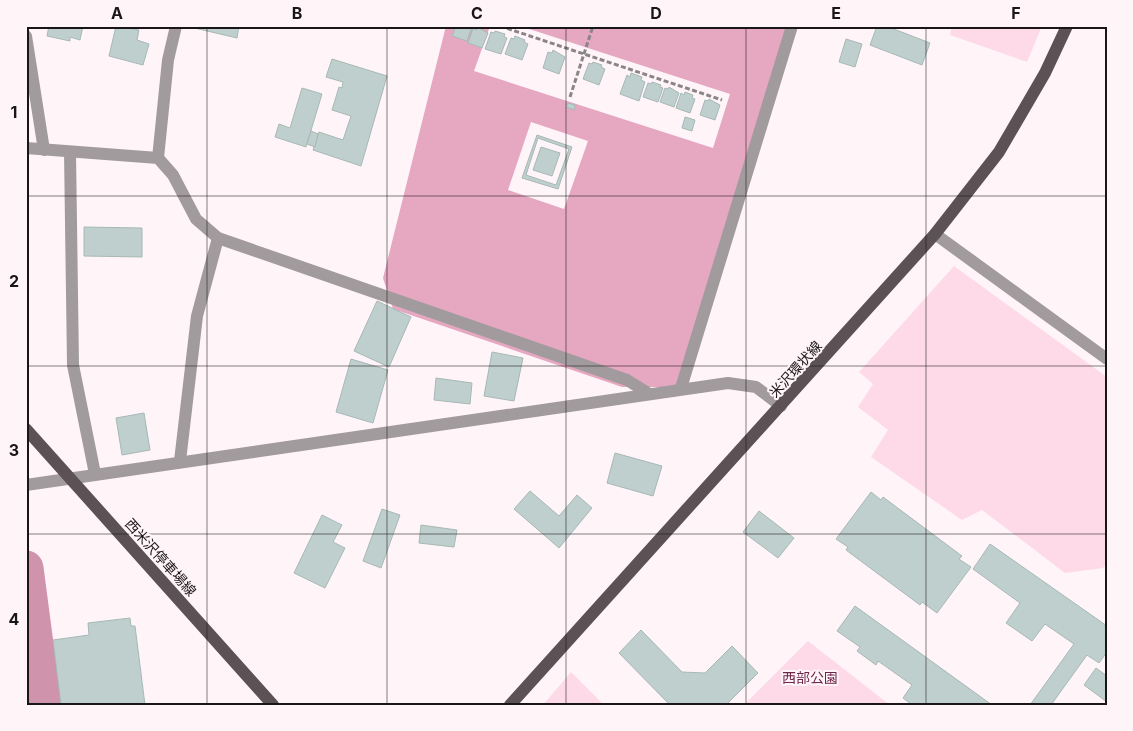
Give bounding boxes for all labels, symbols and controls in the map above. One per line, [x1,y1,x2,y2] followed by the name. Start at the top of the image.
[111,3,123,23] text: A
[292,3,302,23] text: B
[471,3,483,23] text: C
[650,3,662,23] text: D
[831,3,841,23] text: E
[1011,3,1021,23] text: F
[11,102,17,122] text: 1
[9,271,19,291] text: 2
[765,337,825,401] street label: 米沢環状線
[9,440,19,460] text: 3
[122,515,200,599] street label: 西米沢停車場線
[9,609,20,629] text: 4
[782,669,838,686] park label: 西部公園

